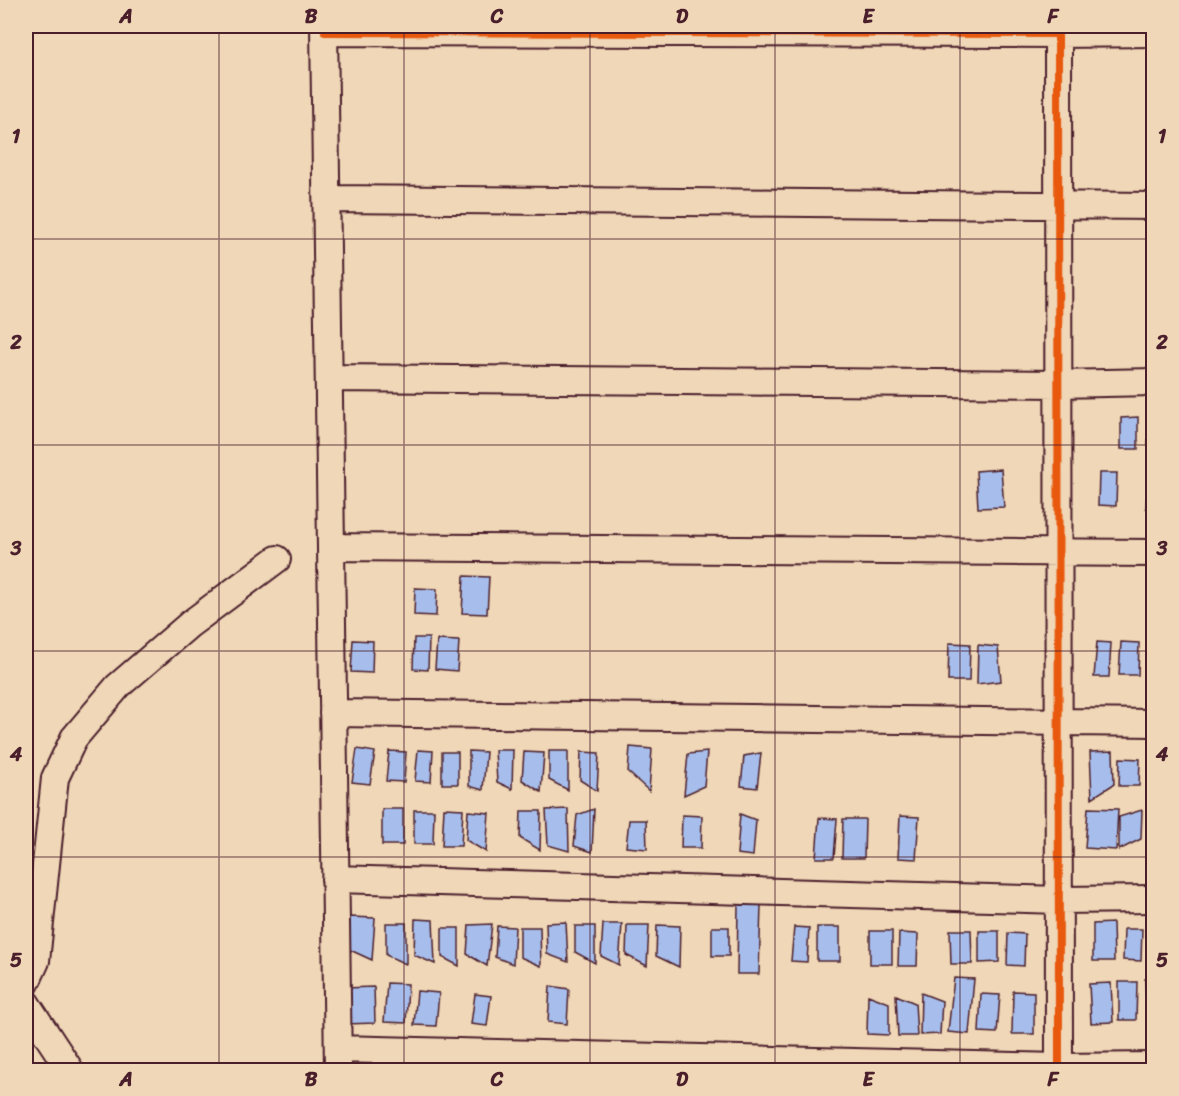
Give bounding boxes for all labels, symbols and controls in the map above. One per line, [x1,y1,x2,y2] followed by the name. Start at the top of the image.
[118,0,133,34] text: A
[305,0,318,34] text: B
[490,0,504,34] text: C
[676,0,689,34] text: D
[862,0,875,34] text: E
[1047,0,1060,34] text: F
[12,119,21,154] text: 1
[1158,119,1167,154] text: 1
[9,325,22,360] text: 2
[1155,325,1168,360] text: 2
[10,531,22,566] text: 3
[1156,531,1168,566] text: 3
[9,737,23,772] text: 4
[1155,737,1169,772] text: 4
[10,943,22,978] text: 5
[1156,943,1168,978] text: 5
[118,1062,133,1096] text: A
[305,1062,318,1096] text: B
[490,1062,504,1096] text: C
[676,1062,689,1096] text: D
[862,1062,875,1096] text: E
[1047,1062,1060,1096] text: F

